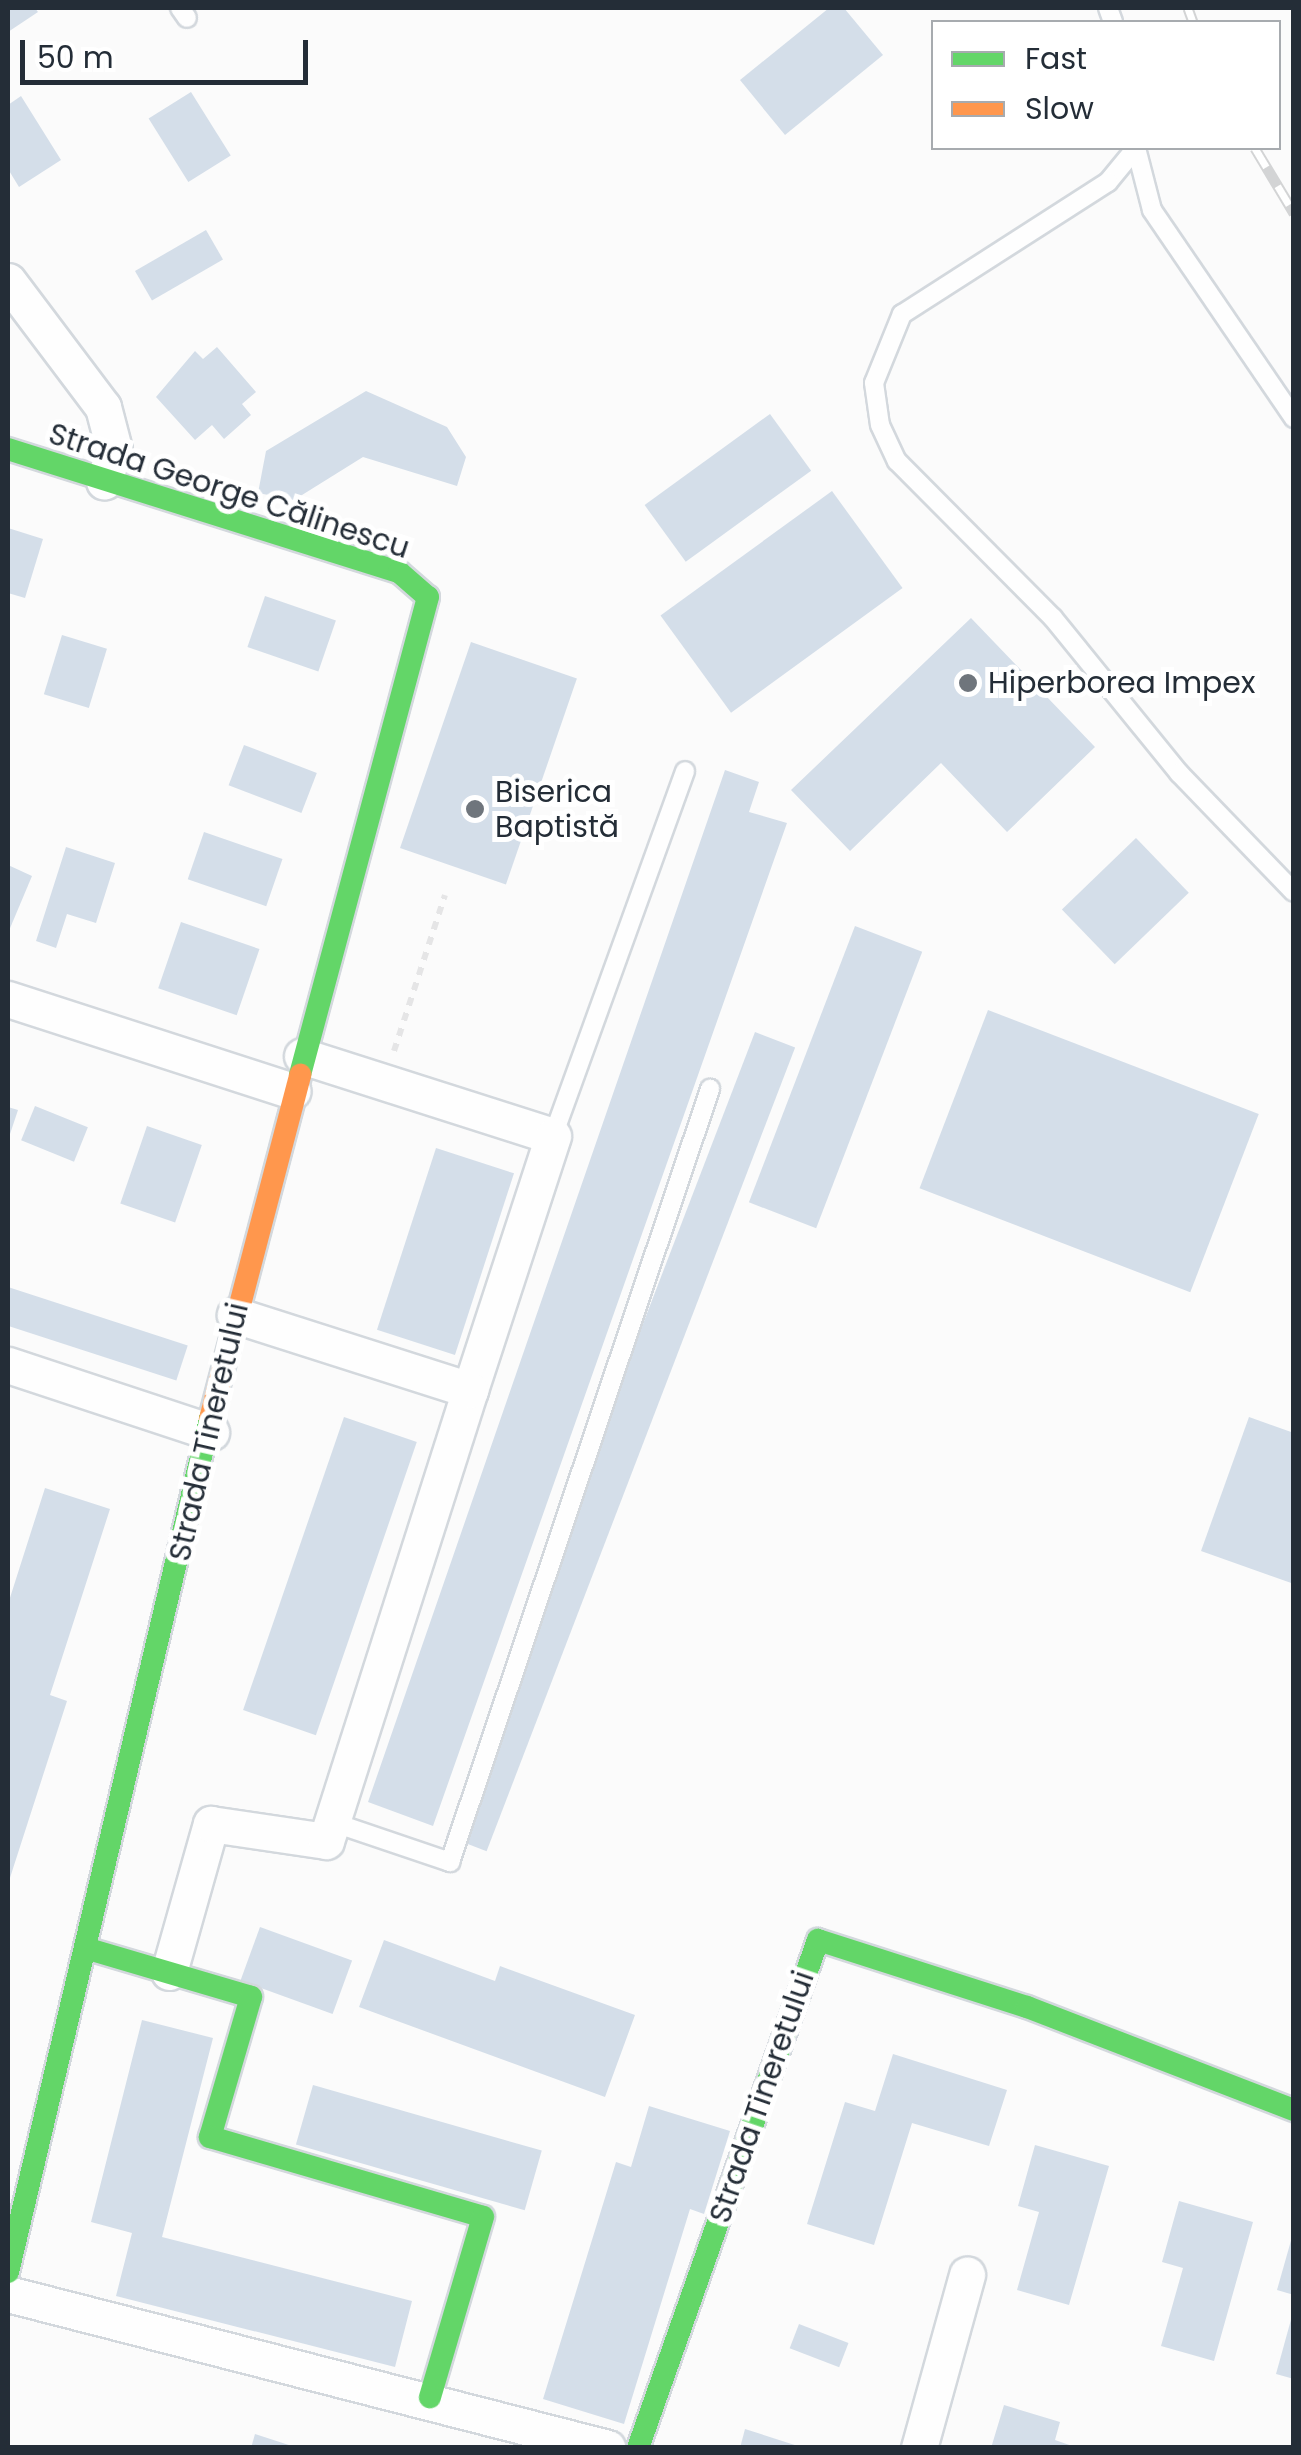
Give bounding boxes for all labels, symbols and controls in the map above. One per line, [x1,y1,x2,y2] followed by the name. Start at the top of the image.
[25,20,312,82] scale bar
[931,20,1281,150] legend
[37,36,114,79] text: 50 m
[1025,37,1087,80] text: Fast
[1025,87,1094,130] text: Slow
[44,416,414,566] street label: Strada George Călinescu
[988,665,1255,701] place label: Hiperborea Impex
[957,672,979,694] marker: Hiperborea Impex
[495,774,619,844] place label: Biserica Baptistă
[464,798,486,820] marker: Biserica Baptistă
[162,1299,256,1565] street label: Strada Tineretului
[702,1966,822,2228] street label: Strada Tineretului

